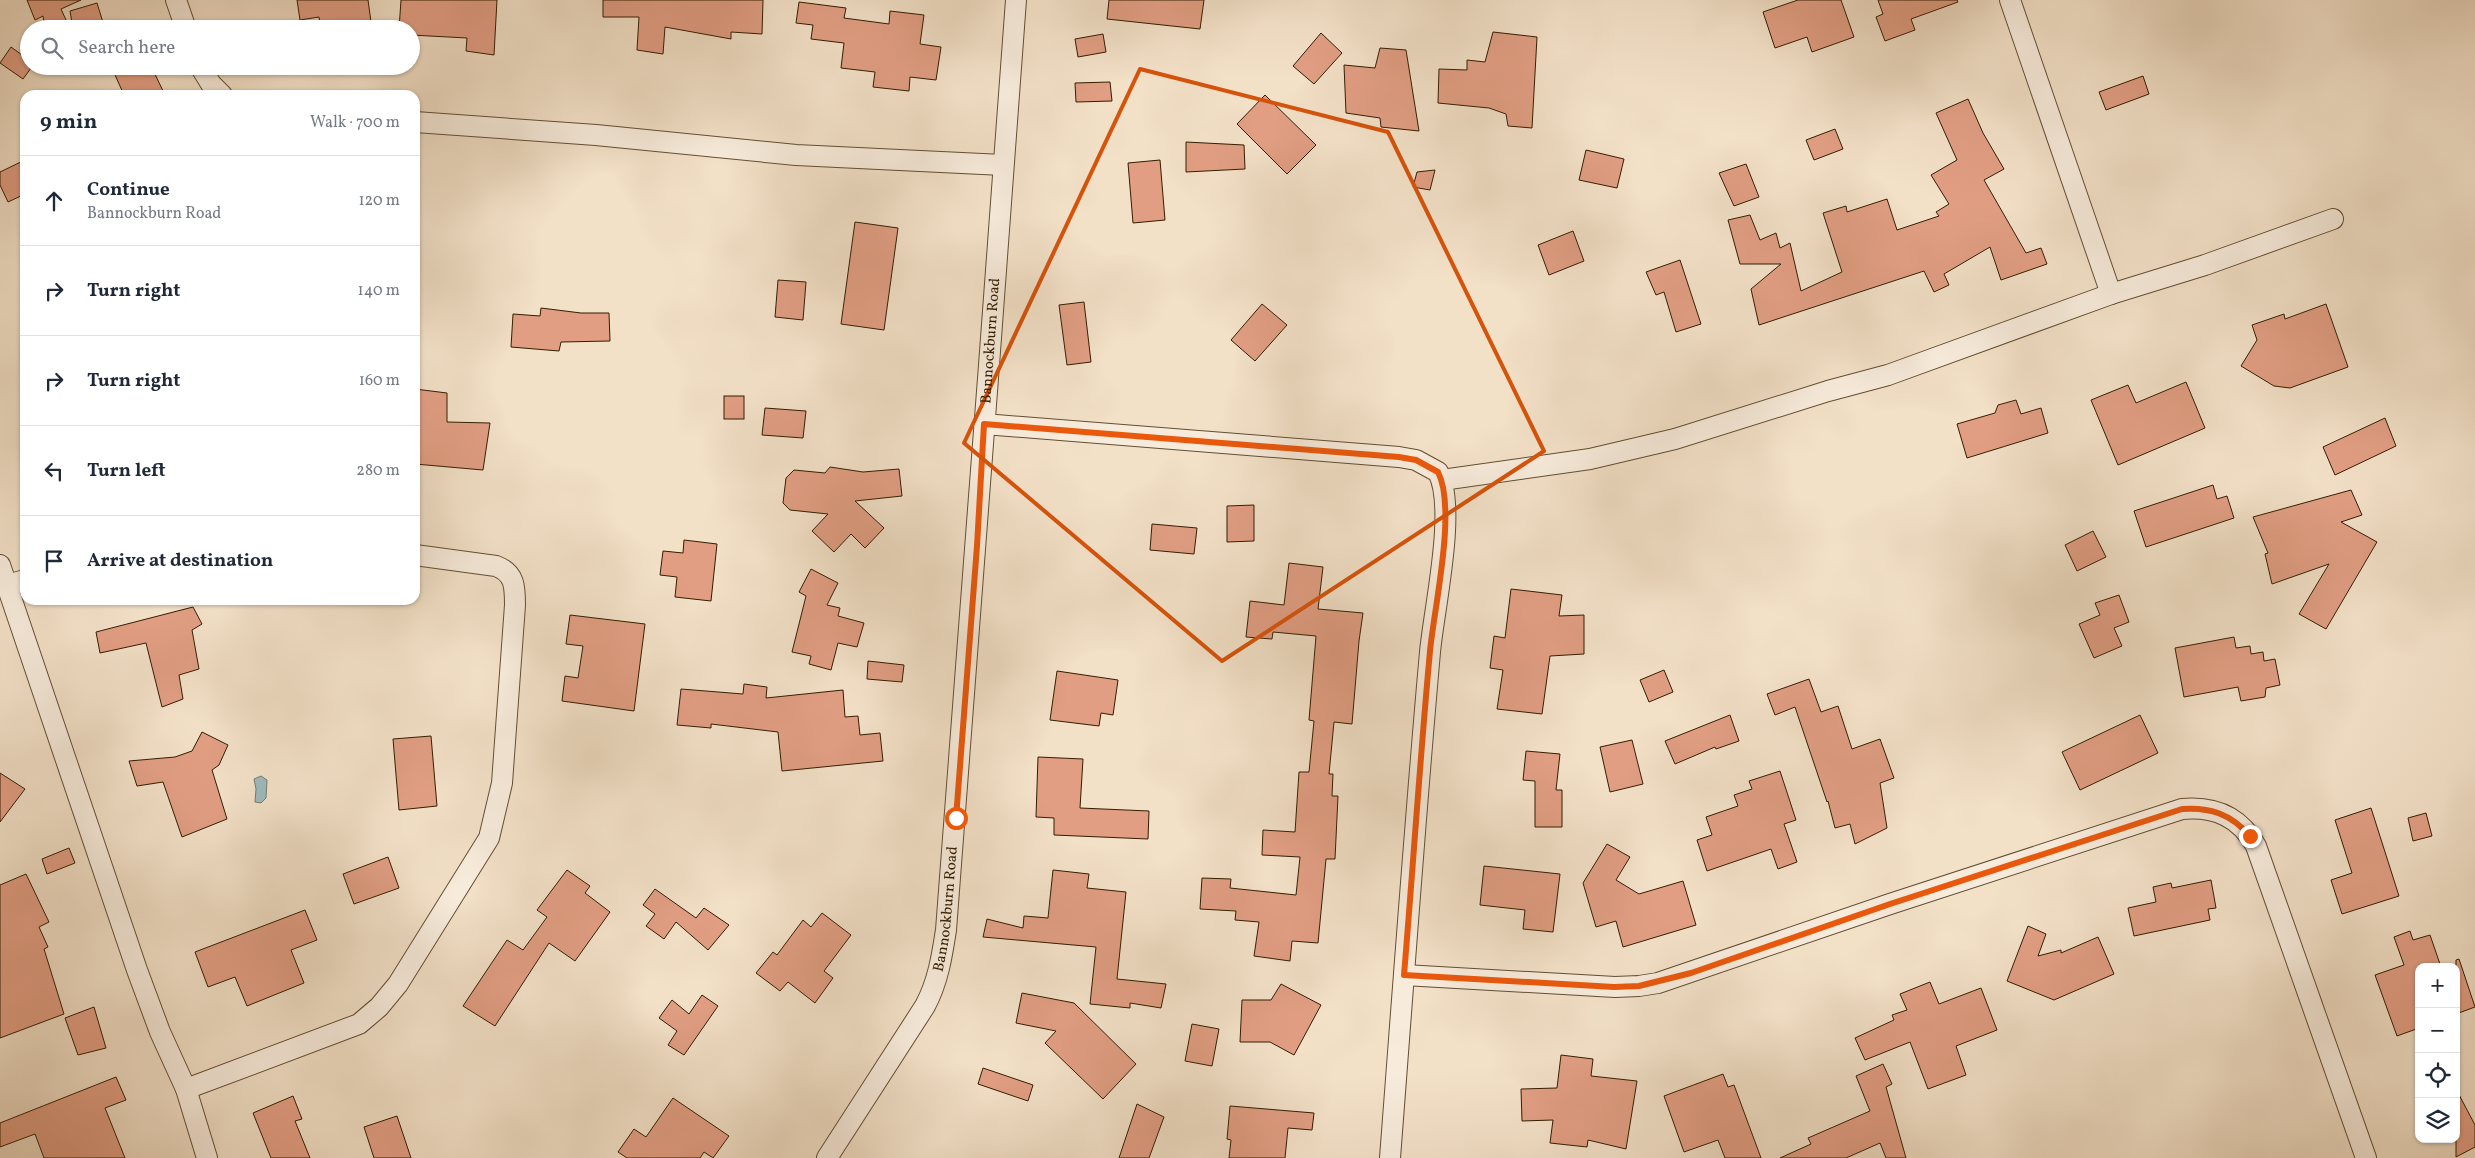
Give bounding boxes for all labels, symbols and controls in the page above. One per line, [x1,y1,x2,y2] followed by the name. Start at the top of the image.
[20,20,420,75] search box
[38,34,66,62] icon: search
[78,35,175,61] text: Search here
[40,108,97,137] text: 9 min
[310,112,400,134] text: Walk · 700 m
[87,177,170,203] text: Continue
[40,187,68,215] icon: ahead
[358,190,400,212] text: 120 m
[87,203,221,225] text: Bannockburn Road
[40,277,68,305] icon: right
[976,277,1006,404] street label: Bannockburn Road
[87,278,180,304] text: Turn right
[358,280,400,302] text: 140 m
[40,367,68,395] icon: right
[87,368,180,394] text: Turn right
[359,370,400,392] text: 160 m
[40,457,68,485] icon: left
[87,458,166,484] text: Turn left
[356,460,400,482] text: 280 m
[40,547,68,575] icon: arrive
[87,548,273,574] text: Arrive at destination
[945,807,968,830] route start
[2239,825,2262,848] route end
[928,845,963,974] street label: Bannockburn Road
[2415,963,2460,1143] map controls
[2415,963,2460,1008] button: +
[2415,1008,2460,1053] button: −
[2415,1053,2460,1098] button: locate
[2415,1098,2460,1143] button: layers

